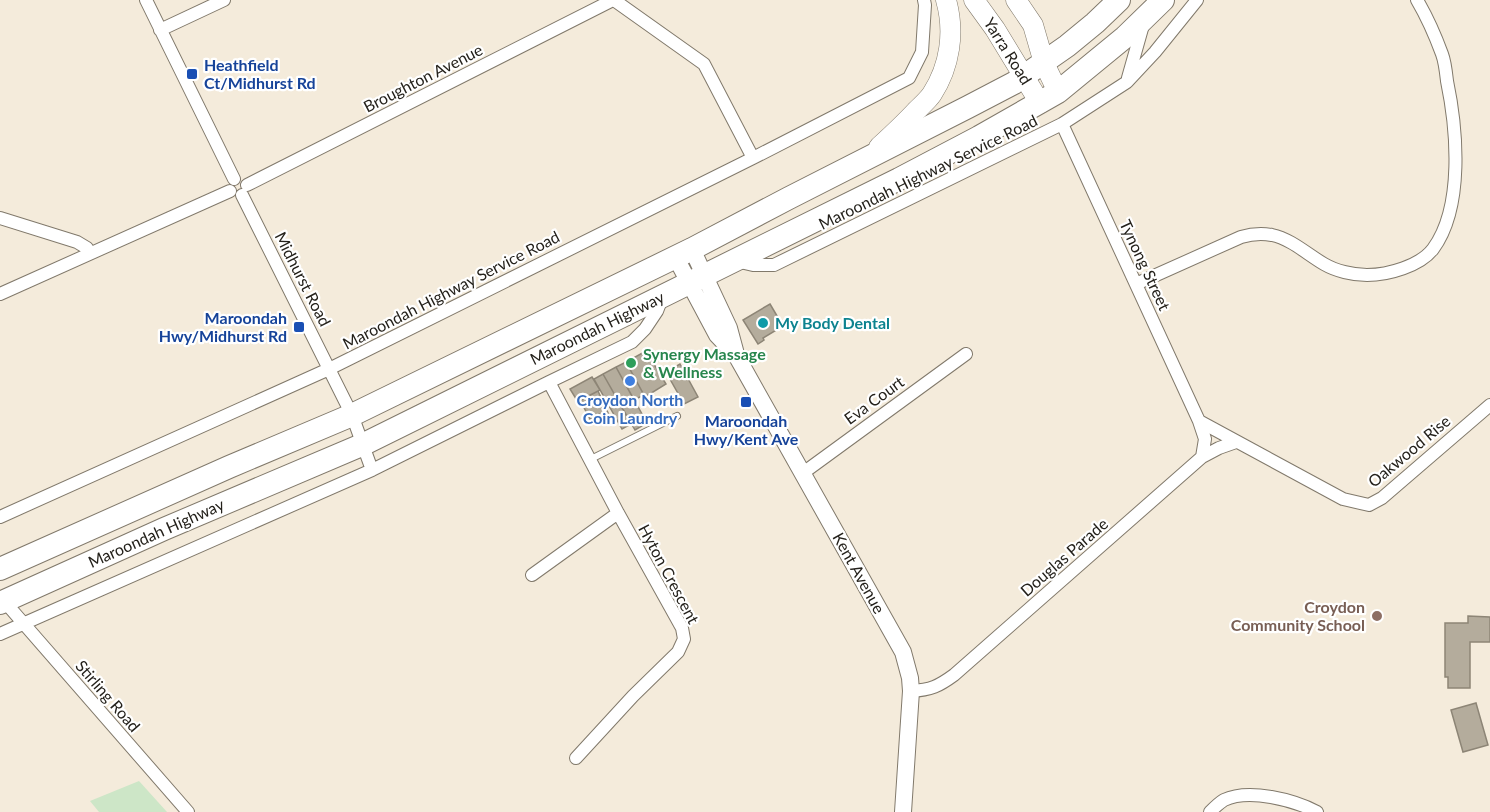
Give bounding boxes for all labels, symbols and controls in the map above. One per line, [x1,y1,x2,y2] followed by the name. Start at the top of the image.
[980,14,1036,88] street label: Yarra Road
[360,39,485,116] street label: Broughton Avenue
[204,55,316,92] place label: Heathfield Ct/Midhurst Rd
[185,67,199,81] marker: Heathfield Ct/Midhurst Rd
[815,110,1040,233] street label: Maroondah Highway Service Road
[1116,216,1175,313] street label: Tynong Street
[339,226,562,353] street label: Maroondah Highway Service Road
[272,228,335,329] street label: Midhurst Road
[527,287,668,368] street label: Maroondah Highway
[159,308,287,345] place label: Maroondah Hwy/Midhurst Rd
[775,313,890,332] place label: My Body Dental
[756,316,770,330] marker: My Body Dental
[292,320,306,334] marker: Maroondah Hwy/Midhurst Rd
[643,344,766,381] place label: Synergy Massage & Wellness
[624,356,638,370] marker: Synergy Massage & Wellness
[840,371,907,428] street label: Eva Court
[623,374,637,388] marker: Croydon North Coin Laundry
[577,390,683,427] place label: Croydon North Coin Laundry
[739,395,753,409] marker: Maroondah Hwy/Kent Ave
[694,411,799,448] place label: Maroondah Hwy/Kent Ave
[1364,411,1454,491] street label: Oakwood Rise
[85,494,227,571] street label: Maroondah Highway
[1016,514,1111,600] street label: Douglas Parade
[635,521,704,627] street label: Hyton Crescent
[829,529,889,617] street label: Kent Avenue
[1231,597,1365,634] place label: Croydon Community School
[1370,609,1384,623] marker: Croydon Community School
[72,656,145,735] street label: Stirling Road

